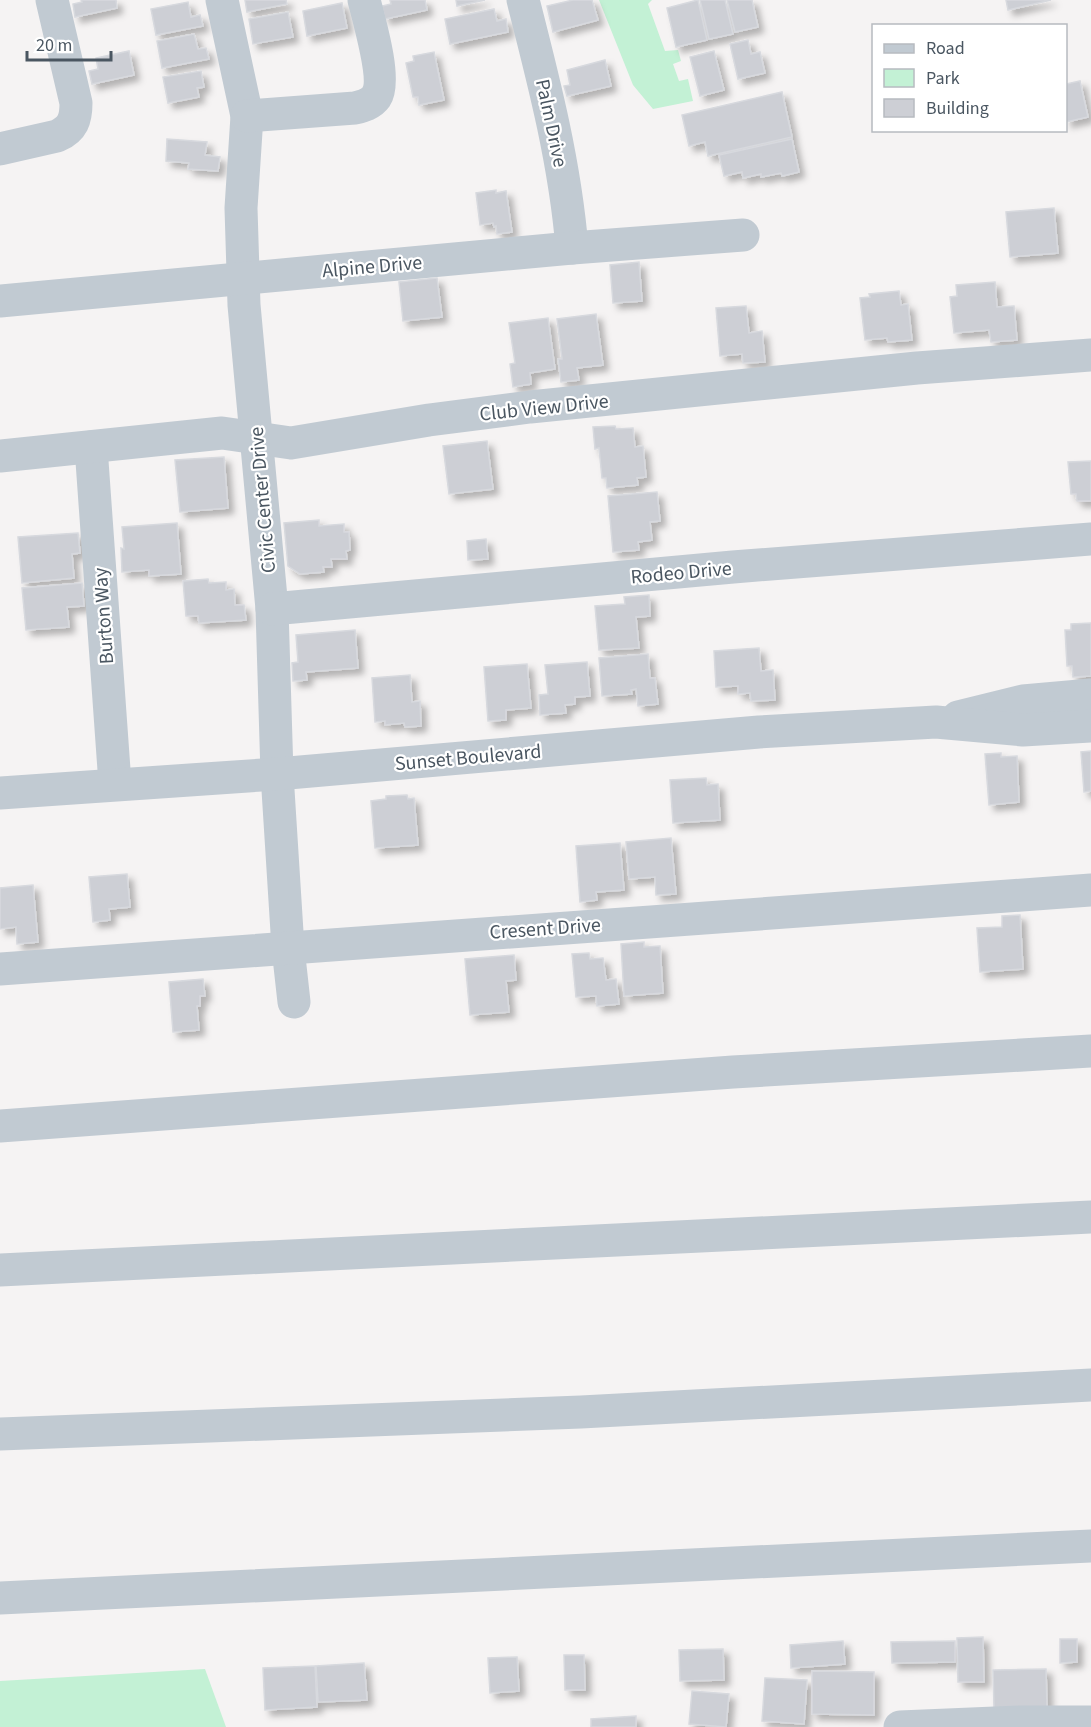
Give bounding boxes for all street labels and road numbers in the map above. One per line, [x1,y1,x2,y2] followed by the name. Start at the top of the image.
[528,76,574,170] street label: Palm Drive
[321,249,423,285] street label: Alpine Drive
[478,387,610,429] street label: Club View Drive
[243,426,283,574] street label: Civic Center Drive
[629,555,733,591] street label: Rodeo Drive
[87,566,121,665] street label: Burton Way
[394,738,542,778] street label: Sunset Boulevard
[489,911,602,947] street label: Cresent Drive

